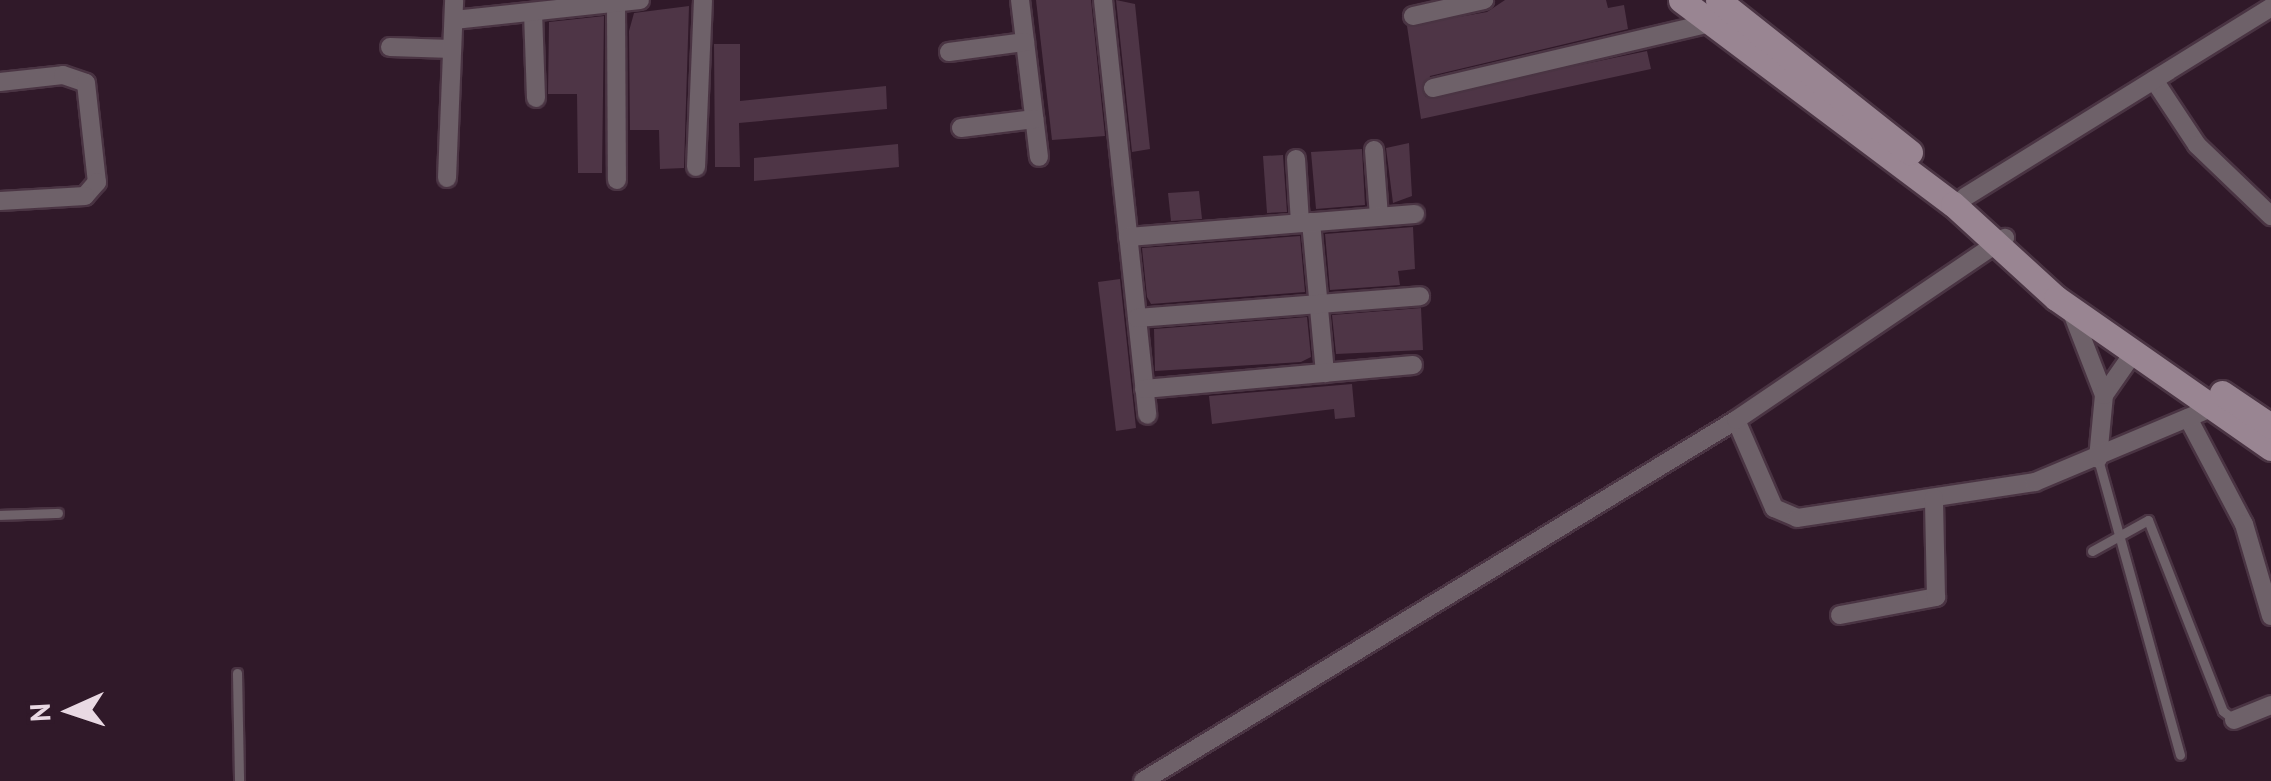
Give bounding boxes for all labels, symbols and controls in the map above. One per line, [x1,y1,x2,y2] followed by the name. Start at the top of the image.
[20,661,120,761] north arrow
[21,702,58,723] text: N

